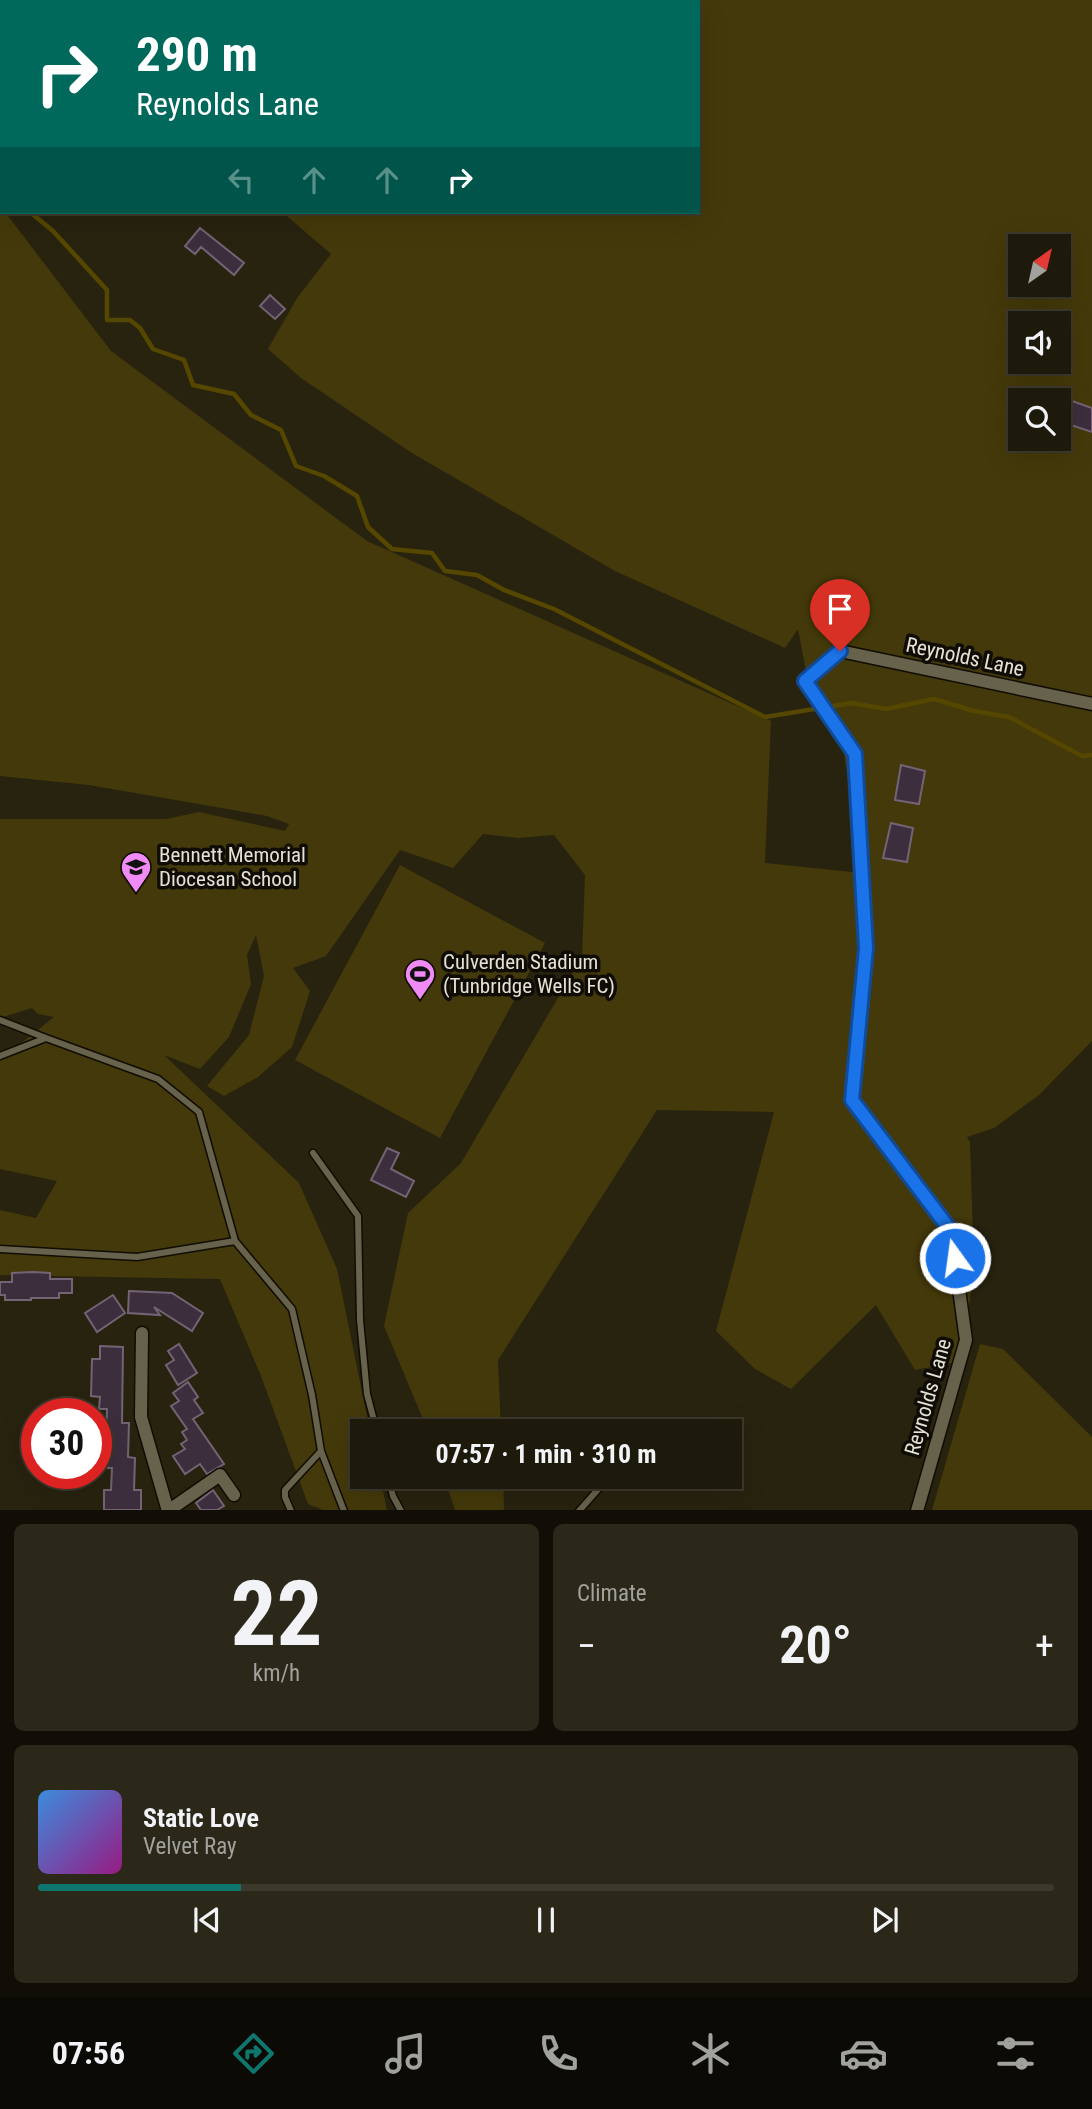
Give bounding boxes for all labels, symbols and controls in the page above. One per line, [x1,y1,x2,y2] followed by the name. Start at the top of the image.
[136,26,258,83] text: 290 m
[21,28,112,119] icon: right
[136,85,319,123] text: Reynolds Lane
[222,161,260,199] icon: left
[295,161,333,199] icon: ahead
[368,161,406,199] icon: ahead
[441,161,479,199] icon: right
[1008,234,1071,298] north arrow
[1008,234,1071,451] map controls
[1008,311,1071,374] button: sound
[1008,388,1071,451] button: search
[810,579,870,651] pin
[821,590,859,628] icon: arrive
[904,633,1026,681] street label: Reynolds Lane
[159,843,306,891] place label: Bennett Memorial Diocesan School
[119,850,153,894] school or university icon: Bennett Memorial Diocesan School
[443,950,615,998] place label: Culverden Stadium (Tunbridge Wells FC)
[403,957,437,1001] sports icon: Culverden Stadium (Tunbridge Wells FC)
[918,1221,992,1295] position arrow
[900,1336,956,1458] street label: Reynolds Lane
[21,1398,112,1489] speed limit sign: 30
[436,1439,656,1469] text: 07:57 · 1 min · 310 m
[231,1561,322,1667] text: 22
[577,1580,647,1607] text: Climate
[779,1615,852,1676] text: 20°
[577,1624,596,1668] text: −
[1035,1624,1054,1668] text: +
[253,1660,300,1687] text: km/h
[143,1803,259,1833] text: Static Love
[143,1833,237,1860] text: Velvet Ray
[188,1901,226,1939] icon: previous
[527,1901,565,1939] icon: pause
[866,1901,904,1939] icon: next
[229,2029,278,2078] icon: directions
[381,2029,430,2078] icon: music
[534,2029,583,2078] icon: phone
[686,2029,735,2078] icon: climate
[839,2029,888,2078] icon: car
[991,2029,1040,2078] icon: filters
[52,2034,125,2072] text: 07:56

